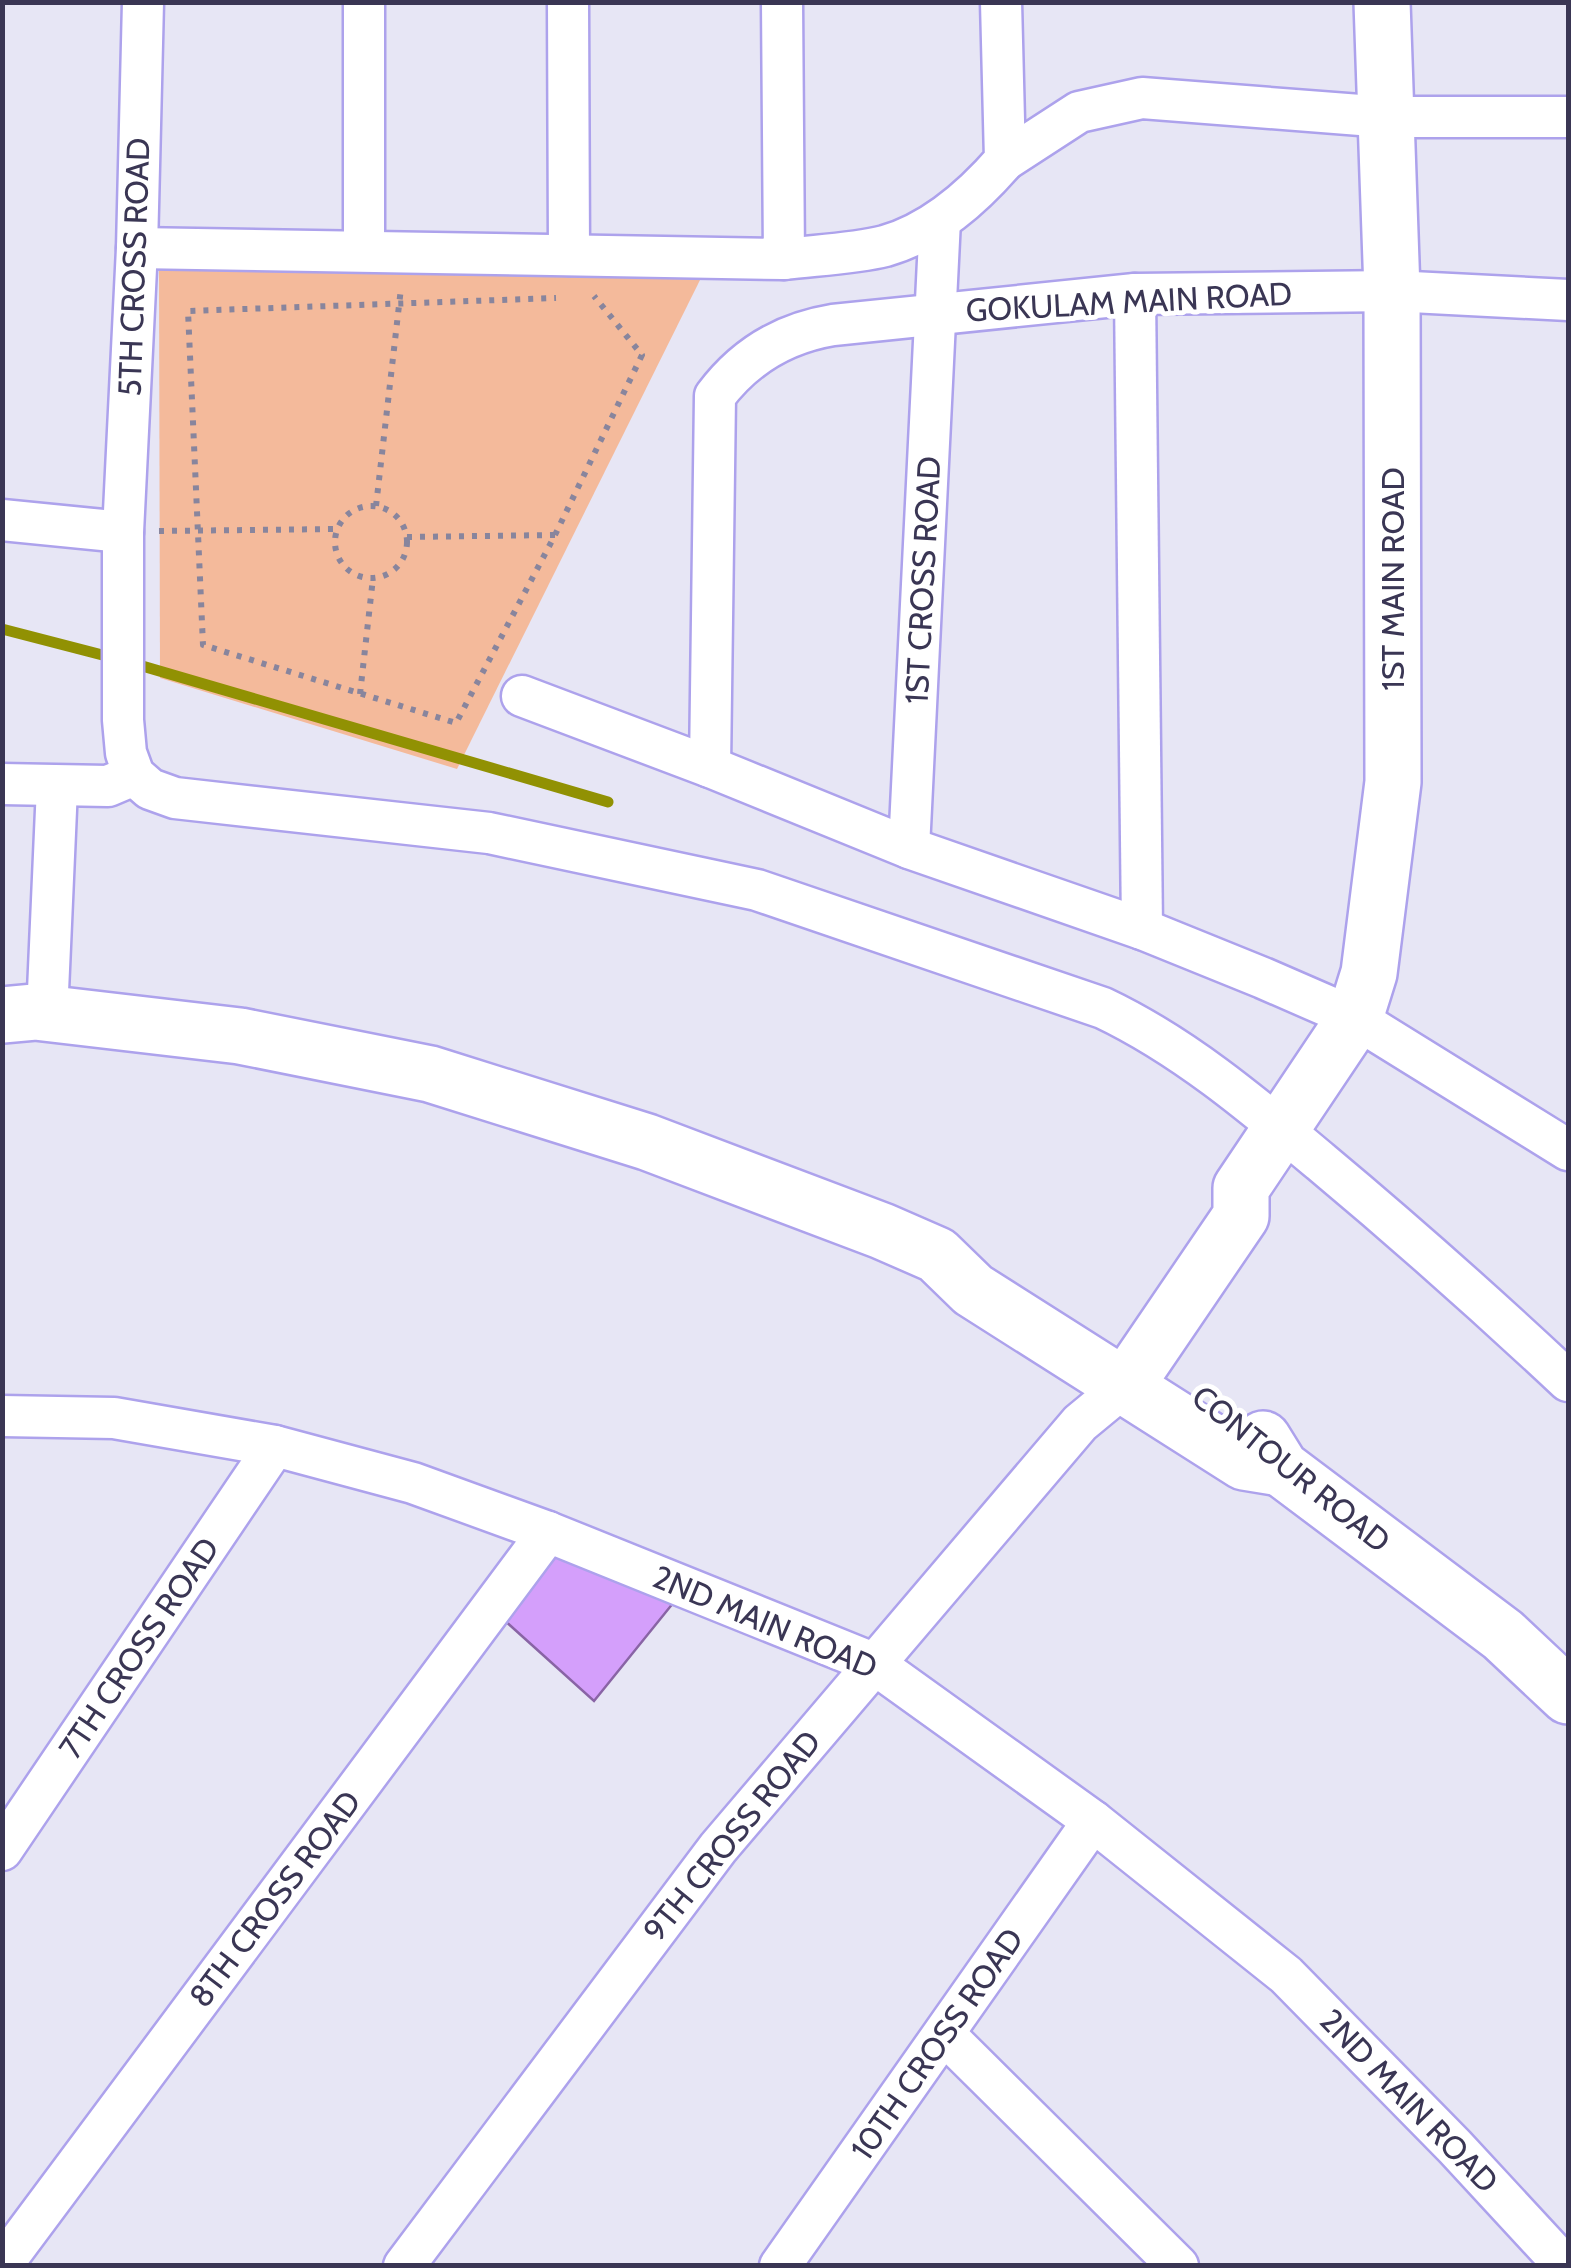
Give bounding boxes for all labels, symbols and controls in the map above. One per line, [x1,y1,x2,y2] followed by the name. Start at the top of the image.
[109,137,158,397] street label: 5TH CROSS ROAD
[965,273,1293,330] street label: GOKULAM MAIN ROAD
[897,455,948,705] street label: 1ST CROSS ROAD
[1373,467,1412,691] street label: 1ST MAIN ROAD
[1184,1377,1398,1560] street label: CONTOUR ROAD
[50,1530,227,1766] street label: 7TH CROSS ROAD
[647,1557,883,1686] street label: 2ND MAIN ROAD
[635,1722,829,1949] street label: 9TH CROSS ROAD
[181,1783,369,2015] street label: 8TH CROSS ROAD
[842,1920,1031,2167] street label: 10TH CROSS ROAD
[1312,2001,1507,2200] street label: 2ND MAIN ROAD

